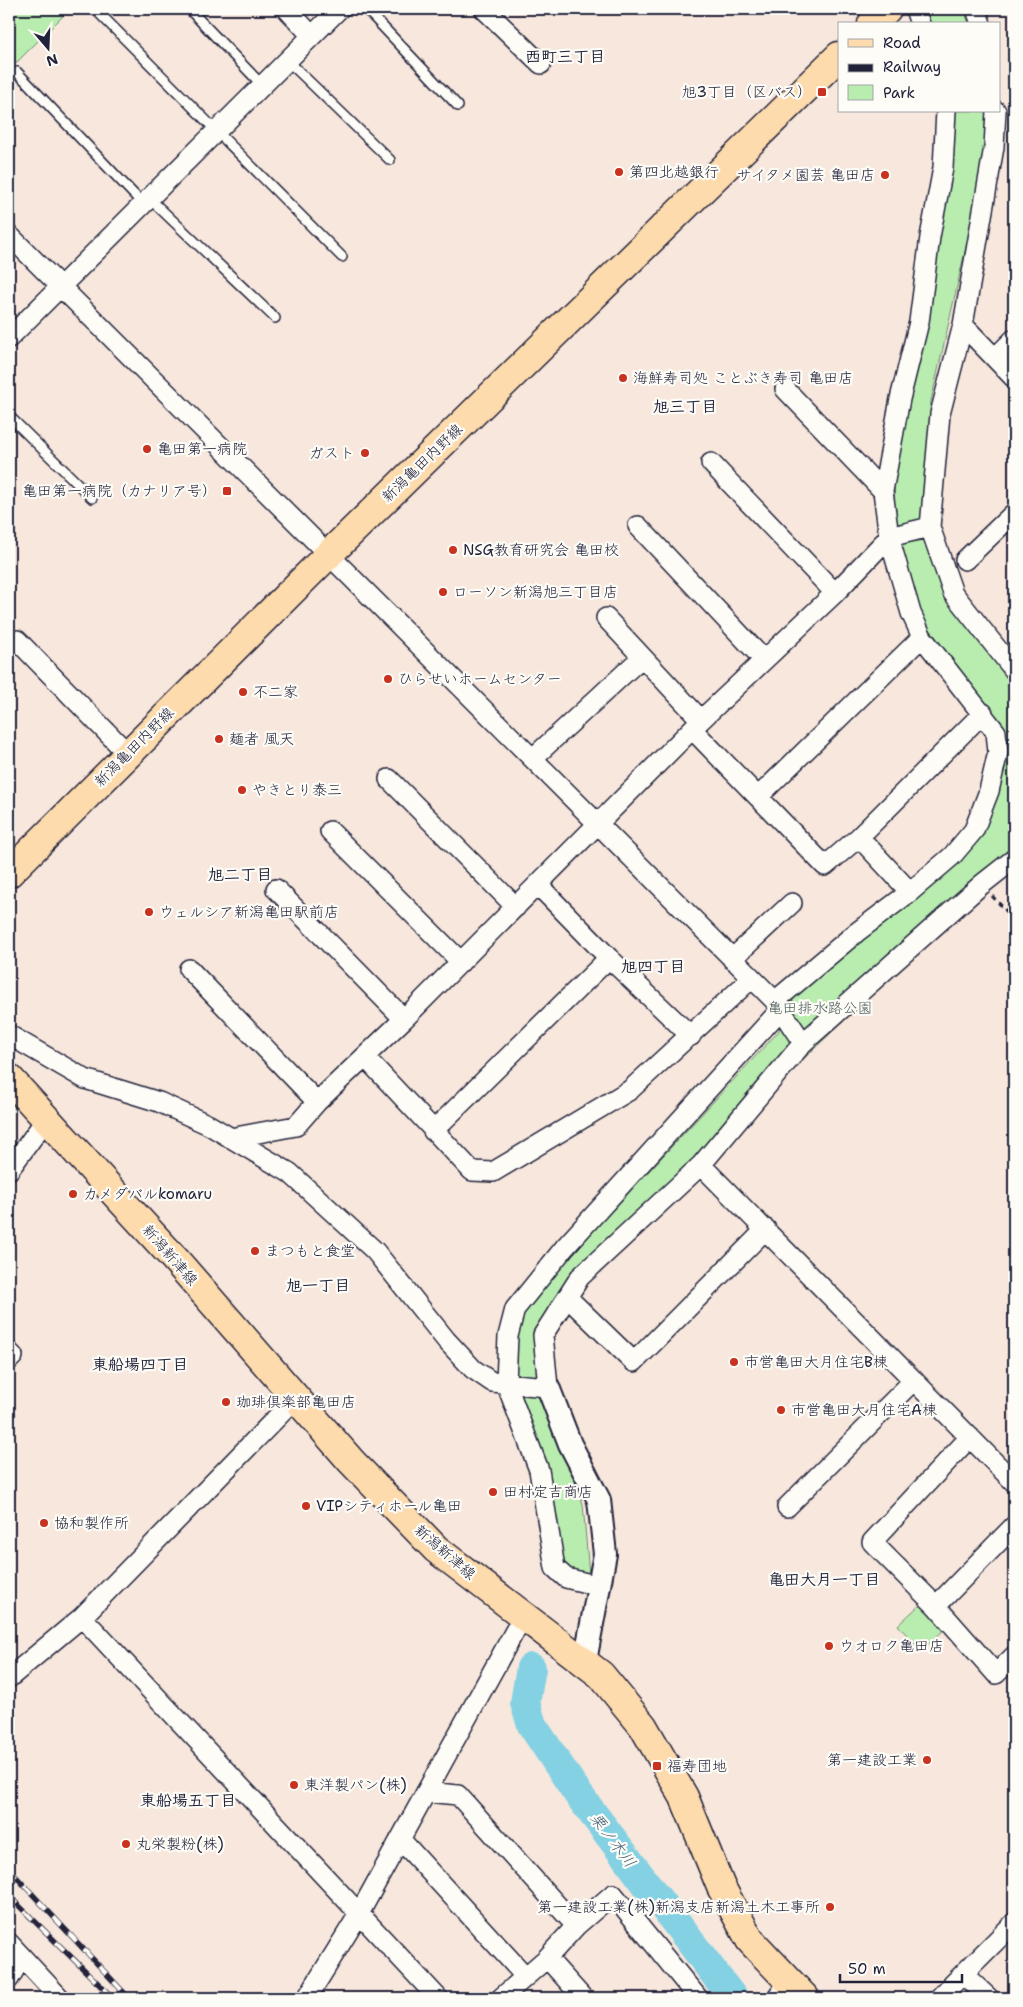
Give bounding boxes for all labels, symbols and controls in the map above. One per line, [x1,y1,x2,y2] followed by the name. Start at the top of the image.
[22,22,72,72] north arrow
[838,22,1000,112] legend
[883,33,921,53] text: Road
[525,46,605,67] district label: 西町三丁目
[44,50,60,71] text: N
[883,57,941,77] text: Railway
[681,82,812,102] place label: 旭3丁目（区バス）
[883,83,915,103] text: Park
[816,86,828,98] marker: 旭3丁目（区バス）
[629,162,719,182] place label: 第四北越銀行
[737,165,875,185] place label: サイタメ園芸 亀田店
[613,166,625,178] marker: 第四北越銀行
[879,169,891,181] marker: サイタメ園芸 亀田店
[633,368,853,388] place label: 海鮮寿司処 ことぶき寿司 亀田店
[617,372,629,384] marker: 海鮮寿司処 ことぶき寿司 亀田店
[653,396,717,417] district label: 旭三丁目
[377,419,467,507] street label: 新潟亀田内野線
[157,439,247,459] place label: 亀田第一病院
[141,443,153,455] marker: 亀田第一病院
[308,443,355,463] place label: ガスト
[359,447,371,459] marker: ガスト
[22,481,217,501] place label: 亀田第一病院（カナリア号）
[221,485,233,497] marker: 亀田第一病院（カナリア号）
[463,540,619,560] place label: NSG教育研究会 亀田校
[447,544,459,556] marker: NSG教育研究会 亀田校
[453,582,618,602] place label: ローソン新潟旭三丁目店
[437,586,449,598] marker: ローソン新潟旭三丁目店
[398,669,562,689] place label: ひらせいホームセンター
[382,673,394,685] marker: ひらせいホームセンター
[253,682,298,702] place label: 不二家
[237,686,249,698] marker: 不二家
[90,703,178,791] street label: 新潟亀田内野線
[229,729,294,749] place label: 麺者 風天
[213,733,225,745] marker: 麺者 風天
[252,780,342,800] place label: やきとり泰三
[236,784,248,796] marker: やきとり泰三
[208,864,272,885] district label: 旭二丁目
[159,902,339,922] place label: ウェルシア新潟亀田駅前店
[143,906,155,918] marker: ウェルシア新潟亀田駅前店
[621,956,685,977] district label: 旭四丁目
[767,998,873,1018] park label: 亀田排水路公園
[83,1184,212,1204] place label: カメダバルkomaru
[67,1188,79,1200] marker: カメダバルkomaru
[138,1220,202,1290] street label: 新潟新津線
[265,1241,355,1261] place label: まつもと食堂
[249,1245,261,1257] marker: まつもと食堂
[286,1275,350,1296] district label: 旭一丁目
[744,1352,888,1372] place label: 市営亀田大月住宅B棟
[92,1354,188,1375] district label: 東船場四丁目
[728,1356,740,1368] marker: 市営亀田大月住宅B棟
[236,1392,356,1412] place label: 珈琲倶楽部亀田店
[220,1396,232,1408] marker: 珈琲倶楽部亀田店
[791,1400,937,1420] place label: 市営亀田大月住宅A棟
[775,1404,787,1416] marker: 市営亀田大月住宅A棟
[503,1482,593,1502] place label: 田村定吉商店
[487,1486,499,1498] marker: 田村定吉商店
[316,1496,462,1516] place label: VIPシティホール亀田
[300,1500,312,1512] marker: VIPシティホール亀田
[54,1513,129,1533] place label: 協和製作所
[38,1517,50,1529] marker: 協和製作所
[410,1520,480,1584] street label: 新潟新津線
[768,1569,880,1590] district label: 亀田大月一丁目
[839,1636,944,1656] place label: ウオロク亀田店
[823,1640,835,1652] marker: ウオロク亀田店
[827,1750,917,1770] place label: 第一建設工業
[921,1754,933,1766] marker: 第一建設工業
[667,1756,727,1776] place label: 福寿団地
[651,1760,663,1772] marker: 福寿団地
[304,1775,407,1795] place label: 東洋製パン(株)
[288,1779,300,1791] marker: 東洋製パン(株)
[140,1790,236,1811] district label: 東船場五丁目
[585,1808,641,1872] water label: 栗ノ木川
[136,1834,224,1854] place label: 丸栄製粉(株)
[120,1838,132,1850] marker: 丸栄製粉(株)
[537,1897,820,1917] place label: 第一建設工業(株)新潟支店新潟土木工事所
[824,1901,836,1913] marker: 第一建設工業(株)新潟支店新潟土木工事所
[840,1952,963,1984] scale bar
[848,1959,886,1979] text: 50 m

